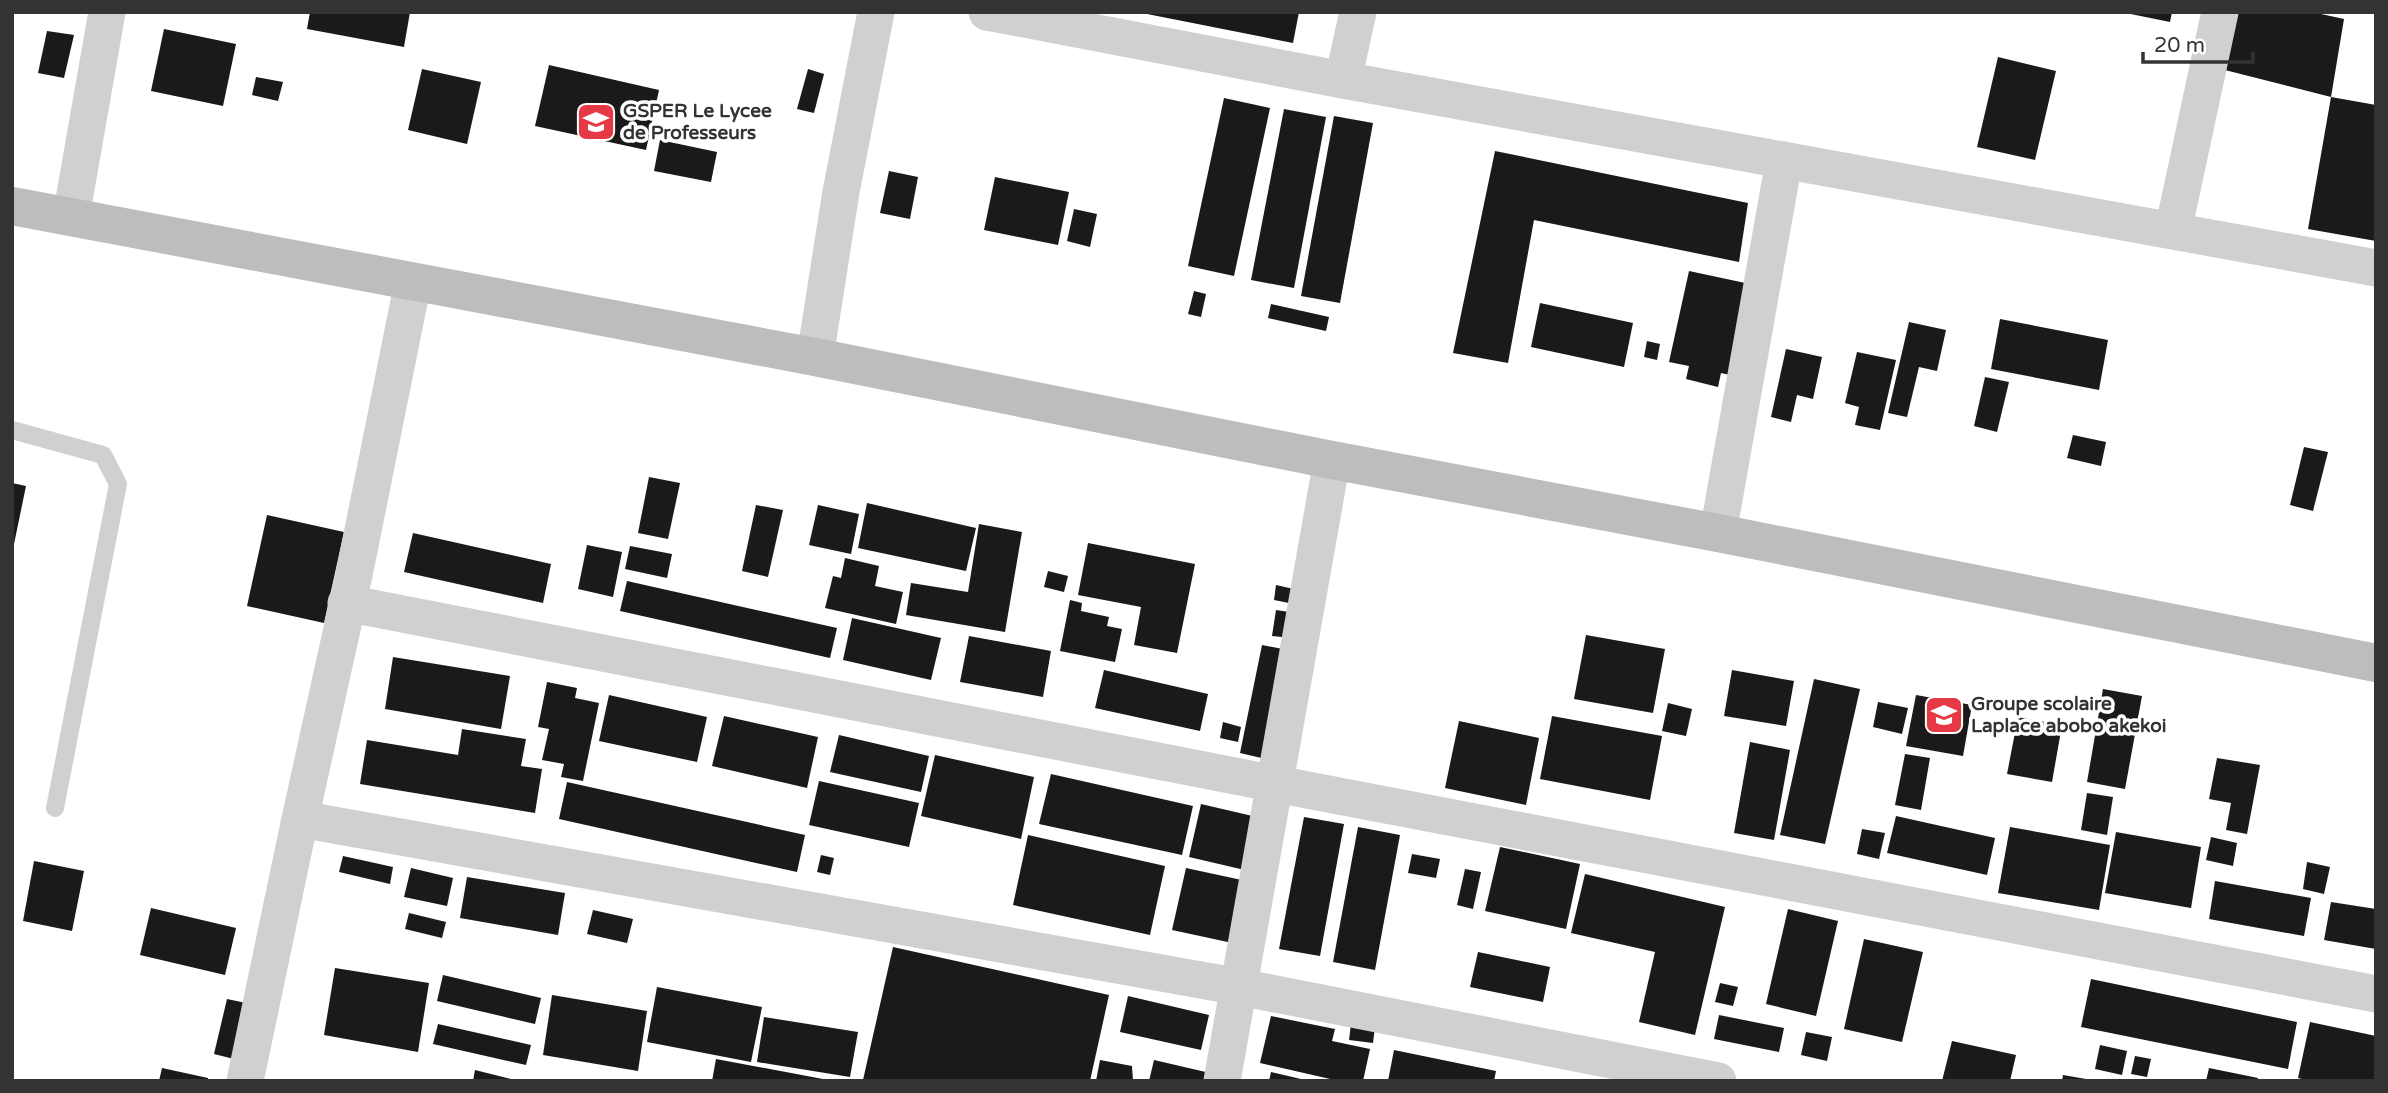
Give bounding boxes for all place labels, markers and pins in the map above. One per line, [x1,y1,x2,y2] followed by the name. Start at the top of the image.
[623,100,772,144] place label: GSPER Le Lycee de Professeurs
[575,101,617,143] school or university icon: GSPER Le Lycee de Professeurs
[1971,693,2167,738] place label: Groupe scolaire Laplace abobo akekoi
[1923,694,1965,736] school or university icon: Groupe scolaire Laplace abobo akekoi

